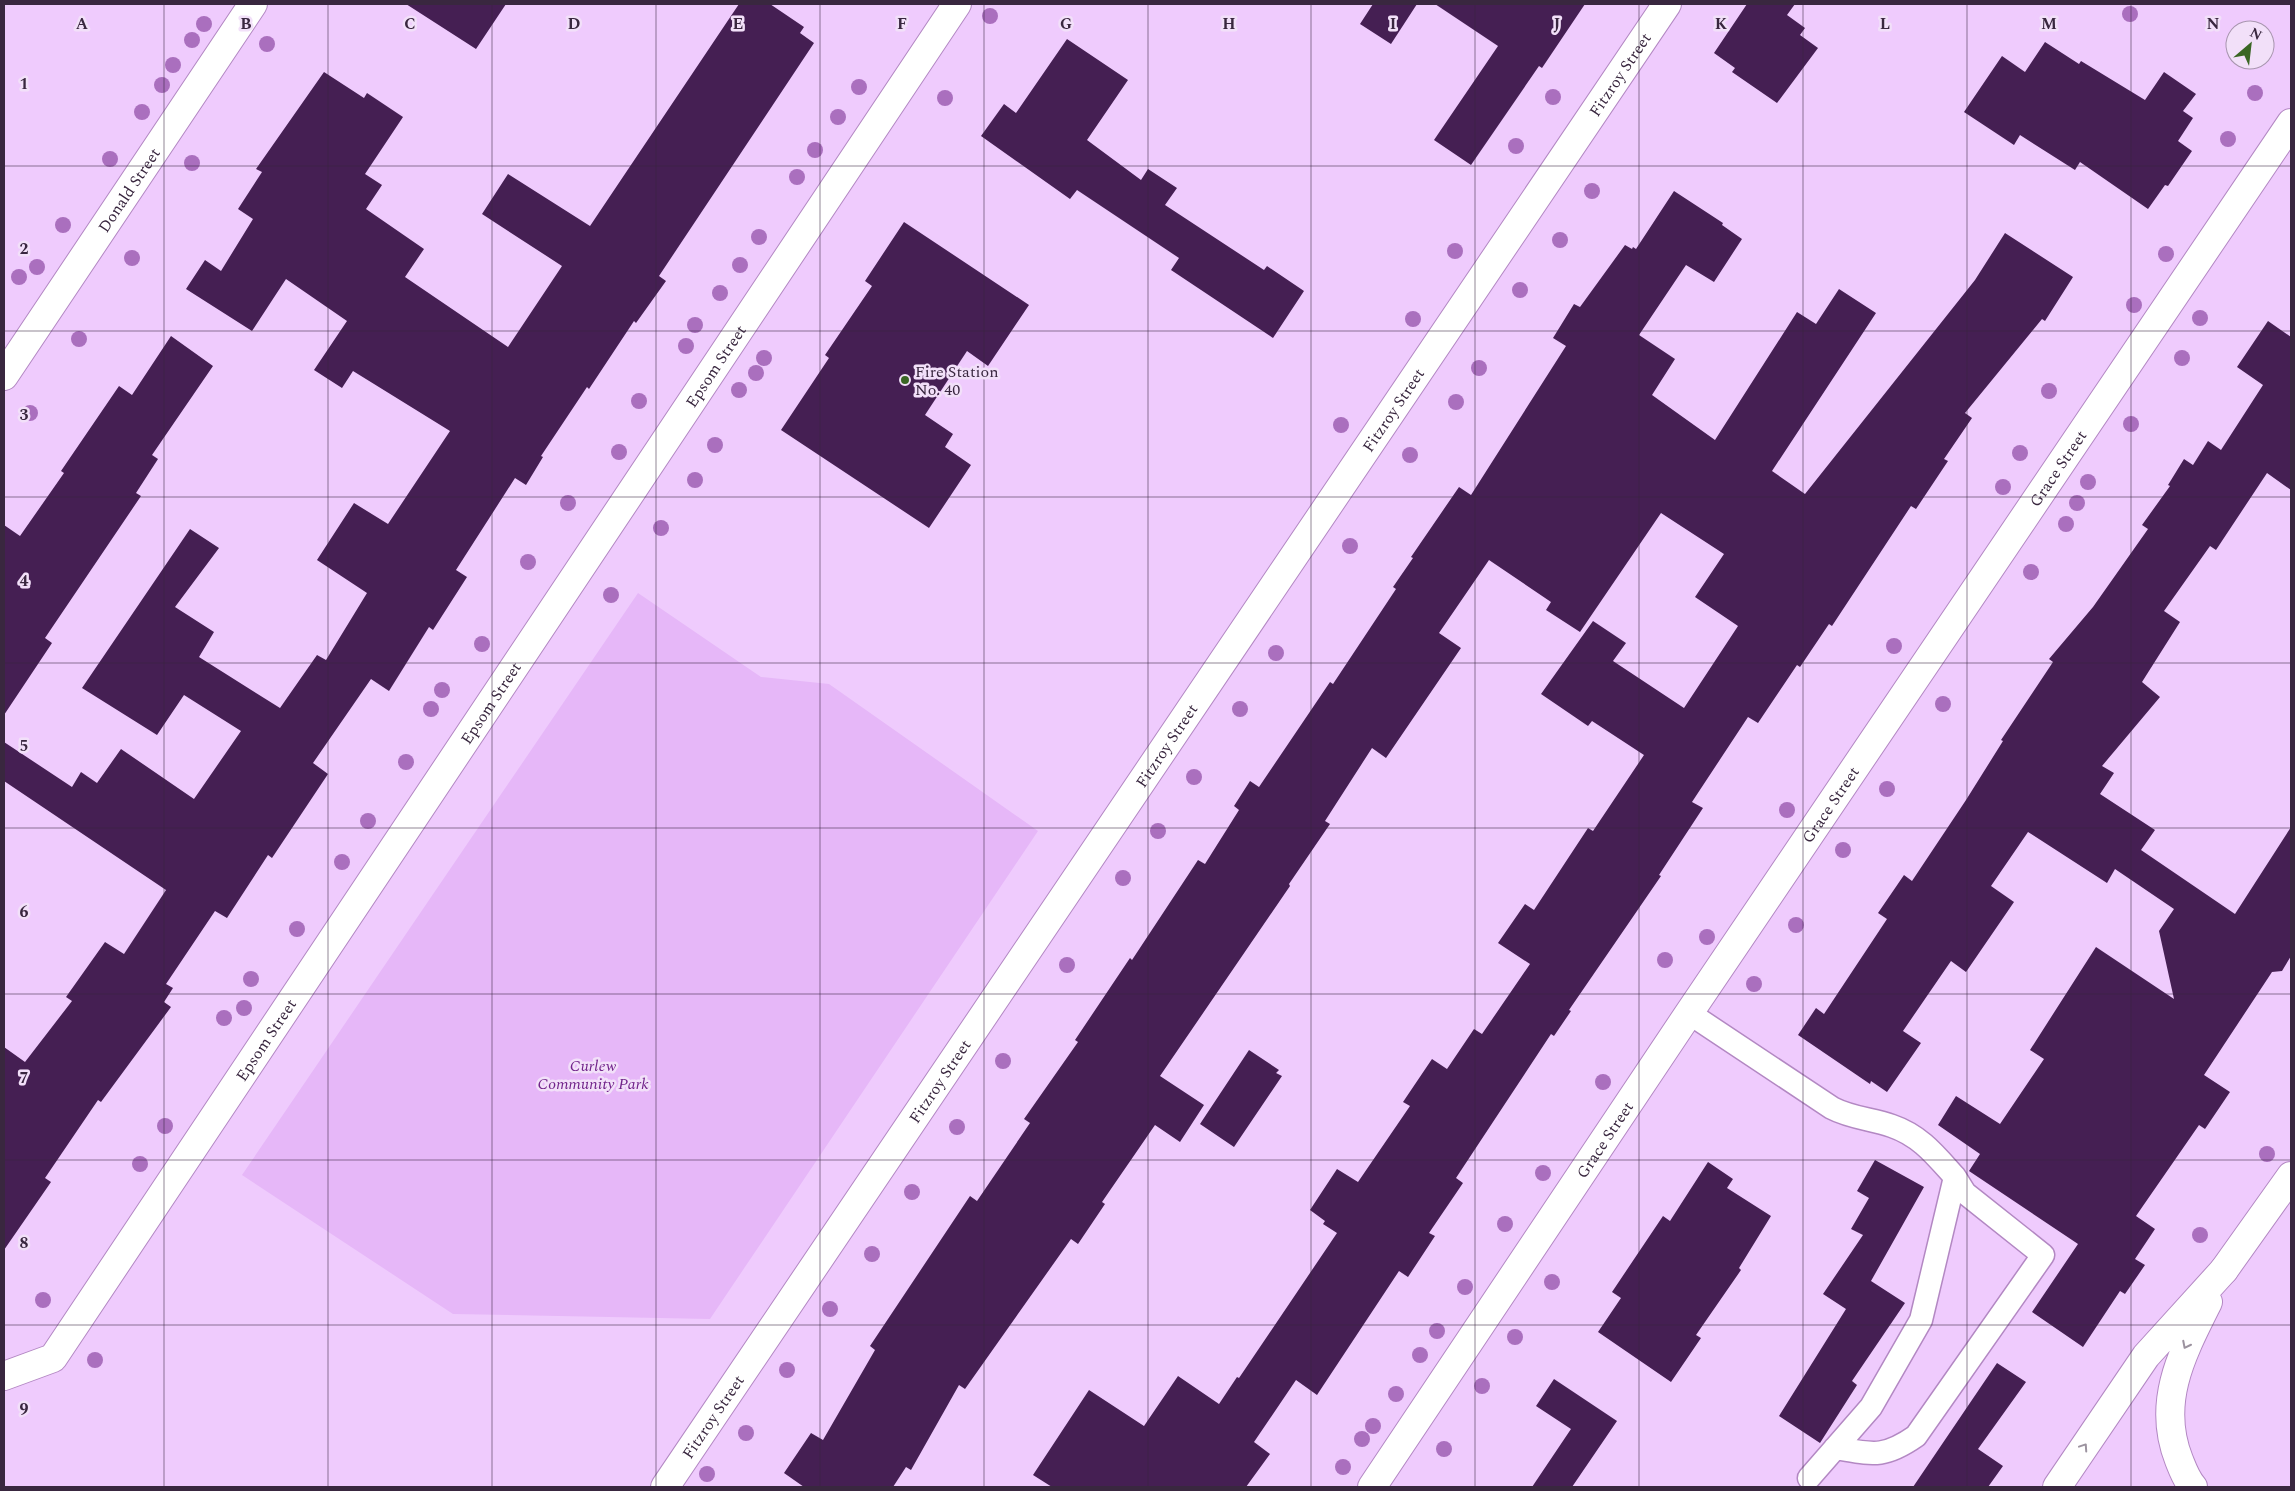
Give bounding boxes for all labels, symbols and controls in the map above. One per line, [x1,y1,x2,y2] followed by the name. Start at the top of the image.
[76,12,89,36] text: A
[240,12,252,36] text: B
[404,12,416,36] text: C
[568,12,581,36] text: D
[733,12,743,36] text: E
[897,12,907,36] text: F
[1060,12,1072,36] text: G
[1222,12,1236,36] text: H
[1390,12,1396,36] text: I
[1554,12,1561,36] text: J
[1715,12,1728,36] text: K
[1880,12,1890,36] text: L
[2041,12,2057,36] text: M
[2206,12,2220,36] text: N
[2225,20,2275,70] north arrow
[2246,22,2266,46] text: N
[1583,28,1658,122] street label: Fitzroy Street
[20,72,28,96] text: 1
[92,143,167,238] street label: Donald Street
[20,237,29,261] text: 2
[680,320,753,413] street label: Epsom Street
[915,360,999,402] place label: Fire Station No. 40
[1357,363,1431,457] street label: Fitzroy Street
[899,374,911,386] marker: Fire Station No. 40
[20,403,29,427] text: 3
[2024,425,2093,512] street label: Grace Street
[20,569,29,593] text: 4
[455,657,528,749] street label: Epsom Street
[1130,699,1204,793] street label: Fitzroy Street
[20,734,28,758] text: 5
[1796,762,1866,848] street label: Grace Street
[20,900,29,924] text: 6
[230,994,303,1086] street label: Epsom Street
[903,1034,977,1128] street label: Fitzroy Street
[537,1054,649,1096] park label: Curlew Community Park
[20,1066,29,1090] text: 7
[1571,1097,1640,1183] street label: Grace Street
[20,1231,29,1255] text: 8
[2182,1339,2192,1348] one-way arrow
[676,1370,751,1464] street label: Fitzroy Street
[20,1397,29,1421] text: 9
[2078,1443,2087,1452] one-way arrow

